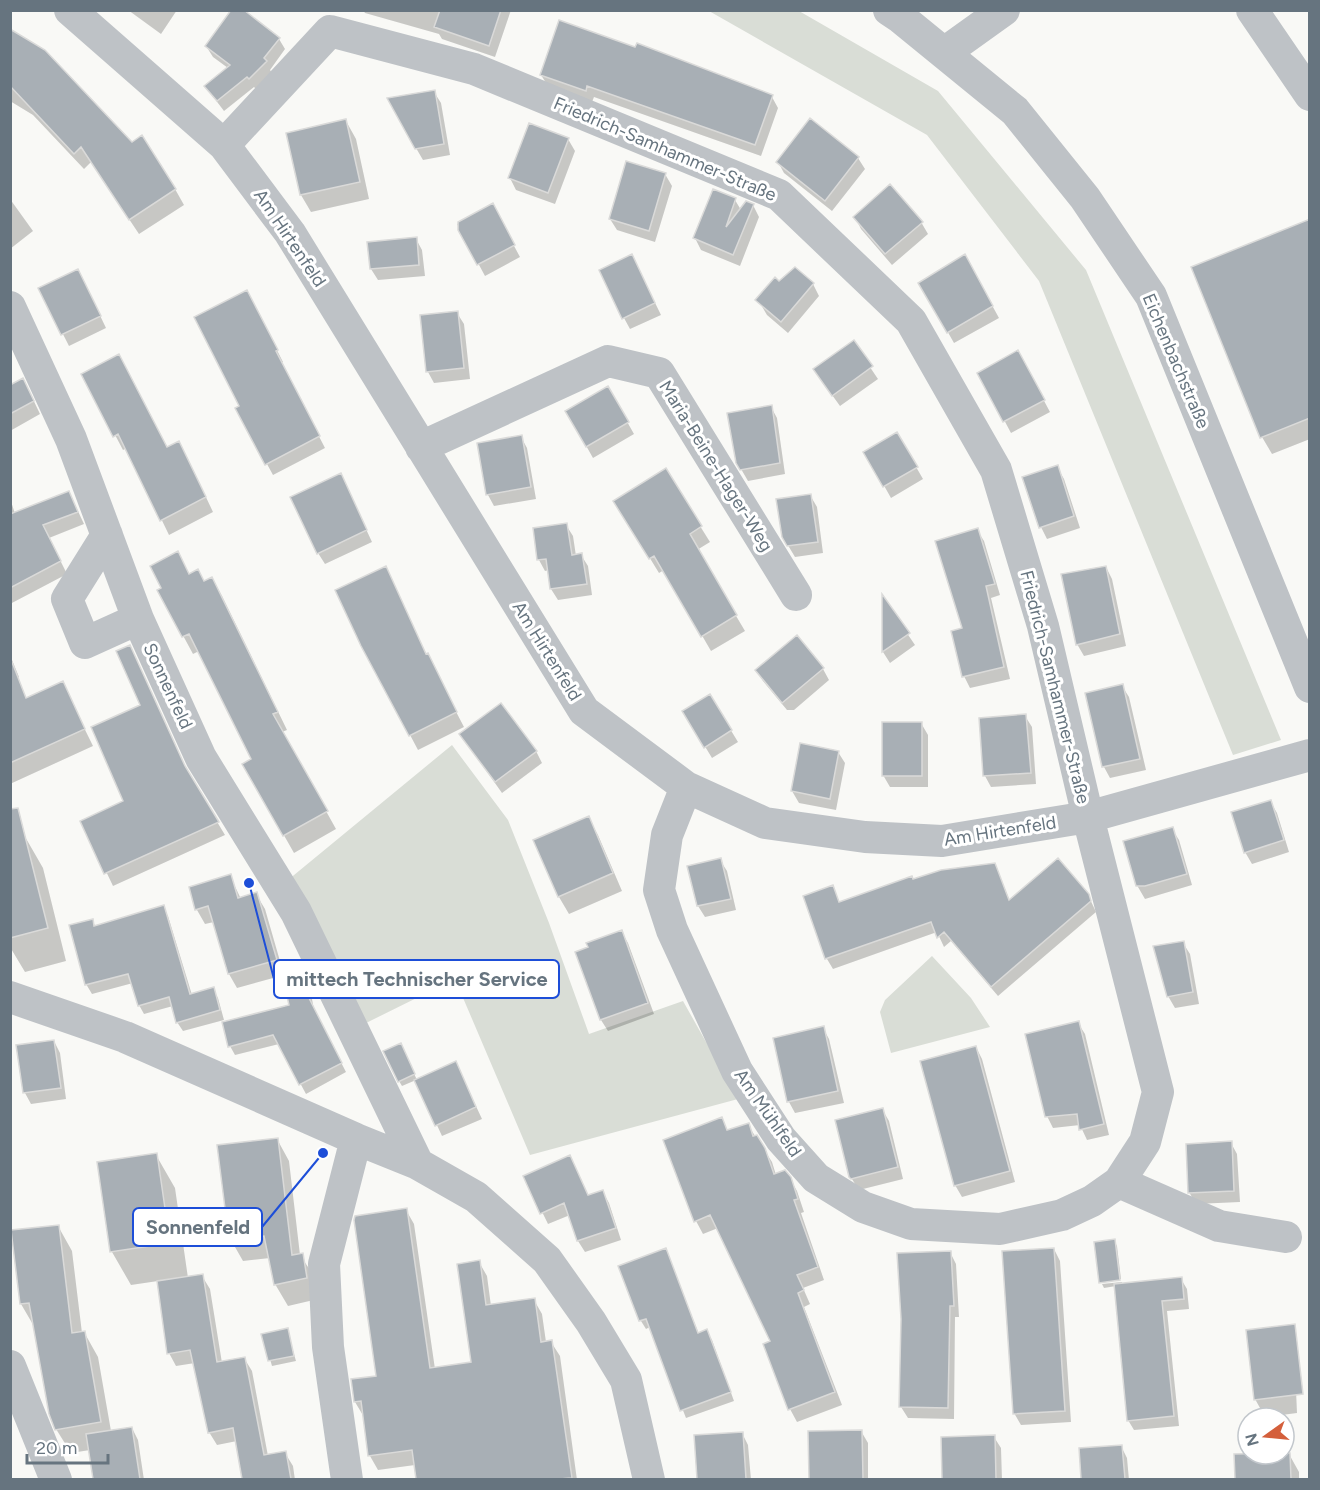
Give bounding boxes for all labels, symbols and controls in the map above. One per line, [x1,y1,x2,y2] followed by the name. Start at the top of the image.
[550,92,780,206] street label: Friedrich-Samhammer-Straße
[249,185,331,291] street label: Am Hirtenfeld
[1138,290,1214,432] street label: Eichenbachstraße
[654,376,778,556] street label: Maria-Beine-Hager-Weg
[1015,568,1095,806] street label: Friedrich-Samhammer-Straße
[508,597,586,705] street label: Am Hirtenfeld
[139,639,197,733] street label: Sonnenfeld
[942,811,1058,851] street label: Am Hirtenfeld
[274,960,559,998] callout: mittech Technischer Service
[286,967,548,991] text: mittech Technischer Service
[730,1065,806,1161] street label: Am Mühlfeld
[133,1208,262,1246] callout: Sonnenfeld
[146,1215,250,1239] text: Sonnenfeld
[1236,1406,1296,1466] north arrow
[27,1427,108,1465] scale bar
[1241,1431,1263,1448] text: N
[36,1437,77,1459] text: 20 m

